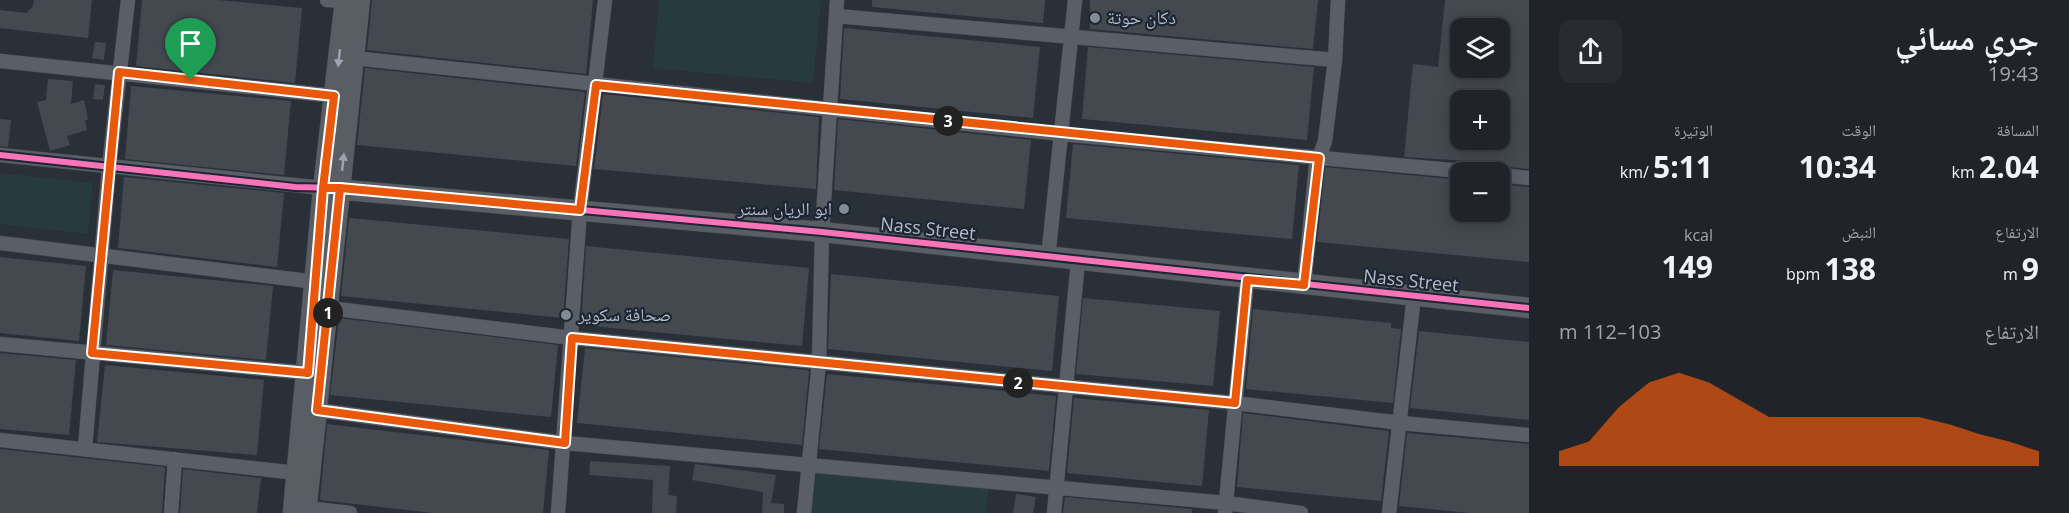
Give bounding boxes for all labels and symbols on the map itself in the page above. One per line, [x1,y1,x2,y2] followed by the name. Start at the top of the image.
[1107,5,1176,29] place label: دكان حوتة
[1088,11,1102,25] marker: دكان حوتة
[165,18,216,80] pin
[334,49,343,68] one-way arrow
[933,106,963,136] pin: 3
[338,153,348,172] one-way arrow
[736,196,832,220] place label: ابو الريان سنتر
[837,202,851,216] marker: ابو الريان سنتر
[879,211,977,245] street label: Nass Street
[1362,263,1460,297] street label: Nass Street
[313,298,343,328] pin: 1
[577,302,671,326] place label: صحافة سكوير
[559,308,573,322] marker: صحافة سكوير
[1003,368,1033,398] pin: 2

